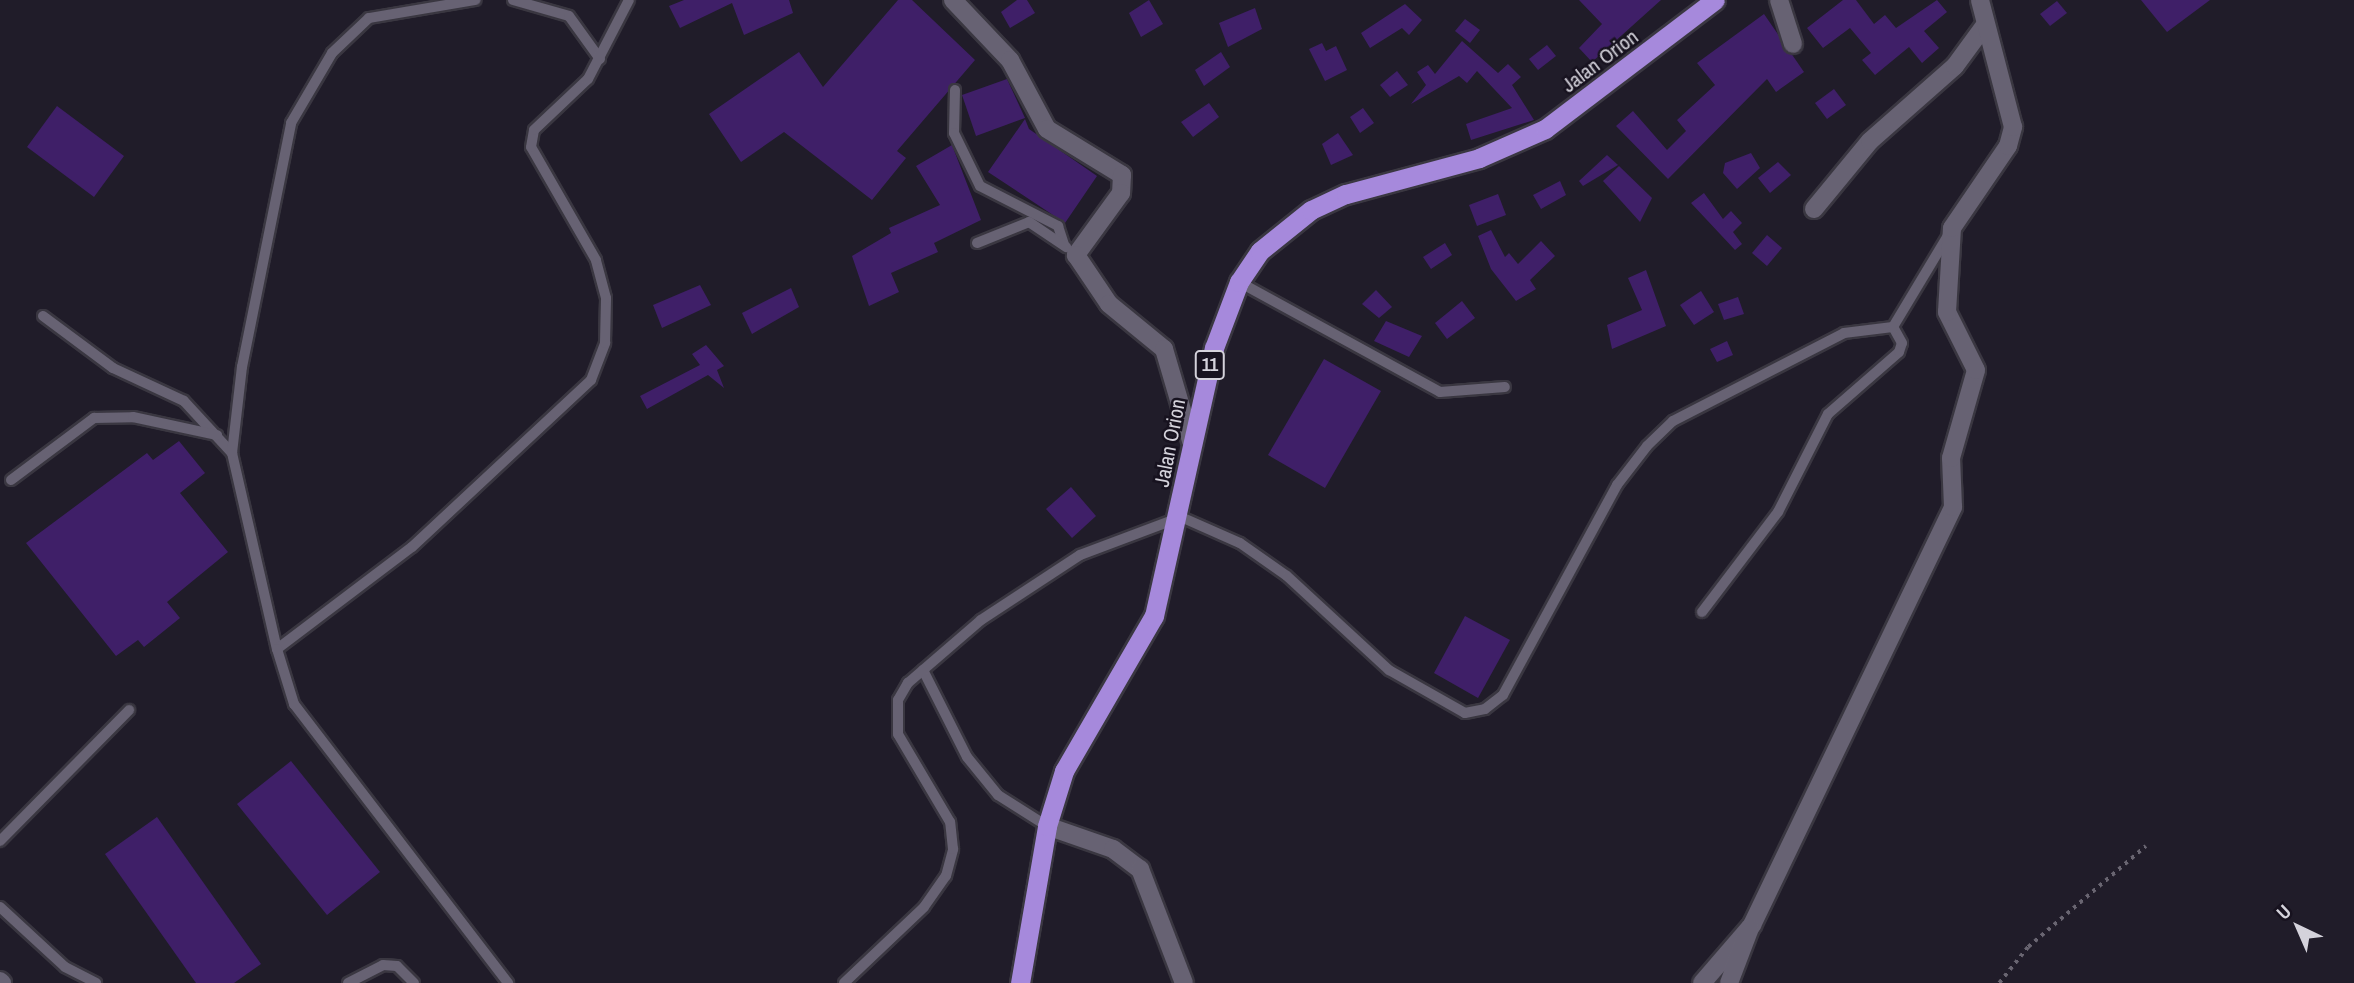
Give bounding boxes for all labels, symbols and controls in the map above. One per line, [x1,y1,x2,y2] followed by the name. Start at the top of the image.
[1557,24,1643,98] street label: Jalan Orion
[1194,350,1226,380] road number: 11
[1149,397,1191,489] street label: Jalan Orion
[2263,892,2333,962] north arrow
[2270,899,2296,925] text: U

